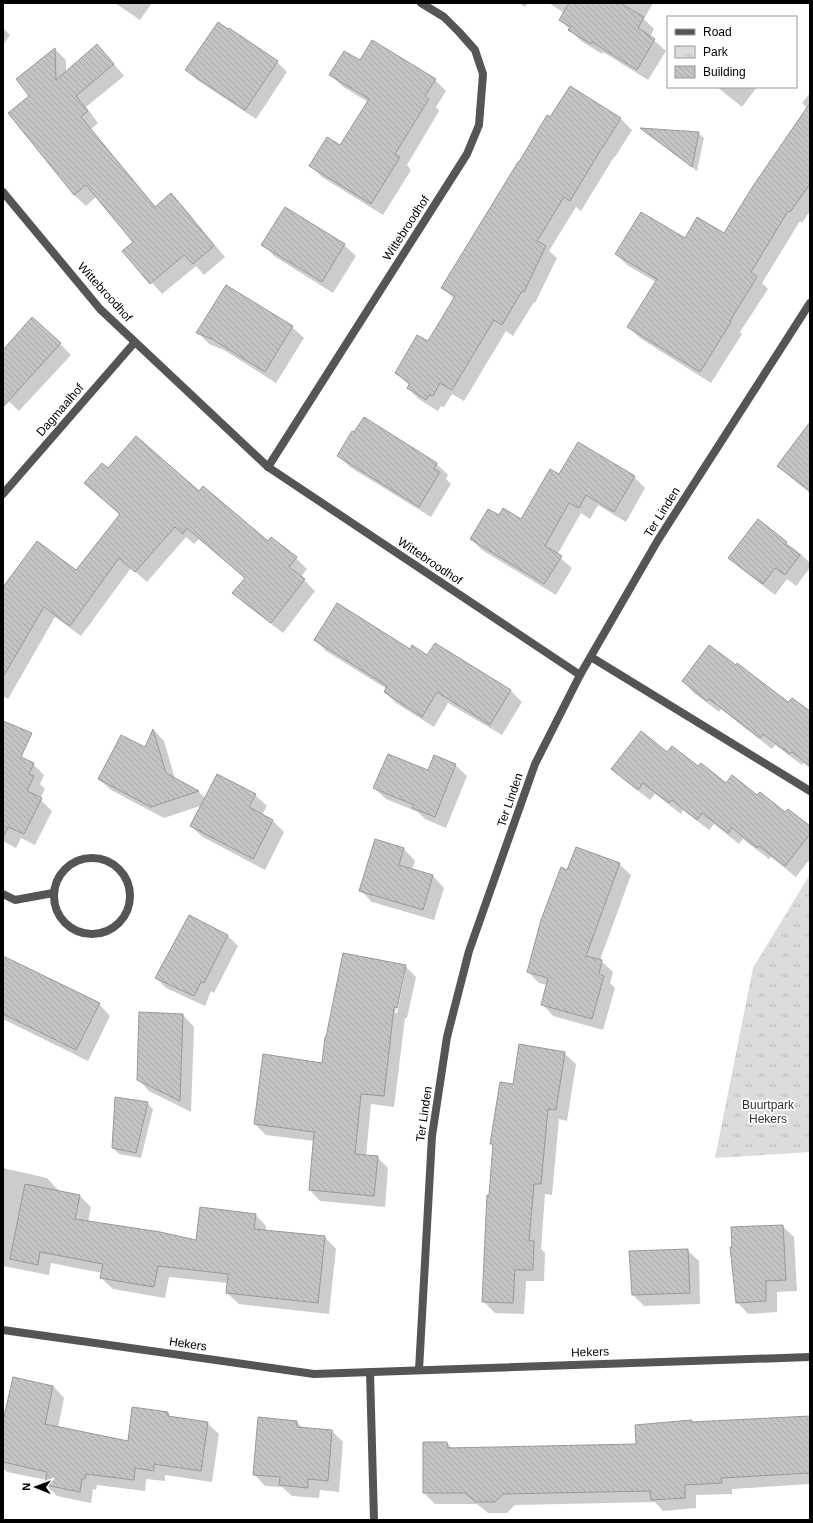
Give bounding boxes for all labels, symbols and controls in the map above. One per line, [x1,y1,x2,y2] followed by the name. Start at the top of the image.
[667,16,797,88] legend
[703,25,732,39] text: Road
[703,45,729,59] text: Park
[703,65,746,79] text: Building
[380,192,433,263] street label: Wittebroodhof
[75,260,136,325] street label: Wittebroodhof
[33,380,87,439] street label: Dagmaalhof
[641,485,683,539] street label: Ter Linden
[395,534,465,588] street label: Wittebroodhof
[494,771,526,829] street label: Ter Linden
[413,1085,435,1143] street label: Ter Linden
[742,1098,795,1126] park label: Buurtpark Hekers
[168,1334,208,1354] street label: Hekers
[571,1344,609,1360] street label: Hekers
[16,1467,56,1507] north arrow
[20,1483,32,1491] text: N

